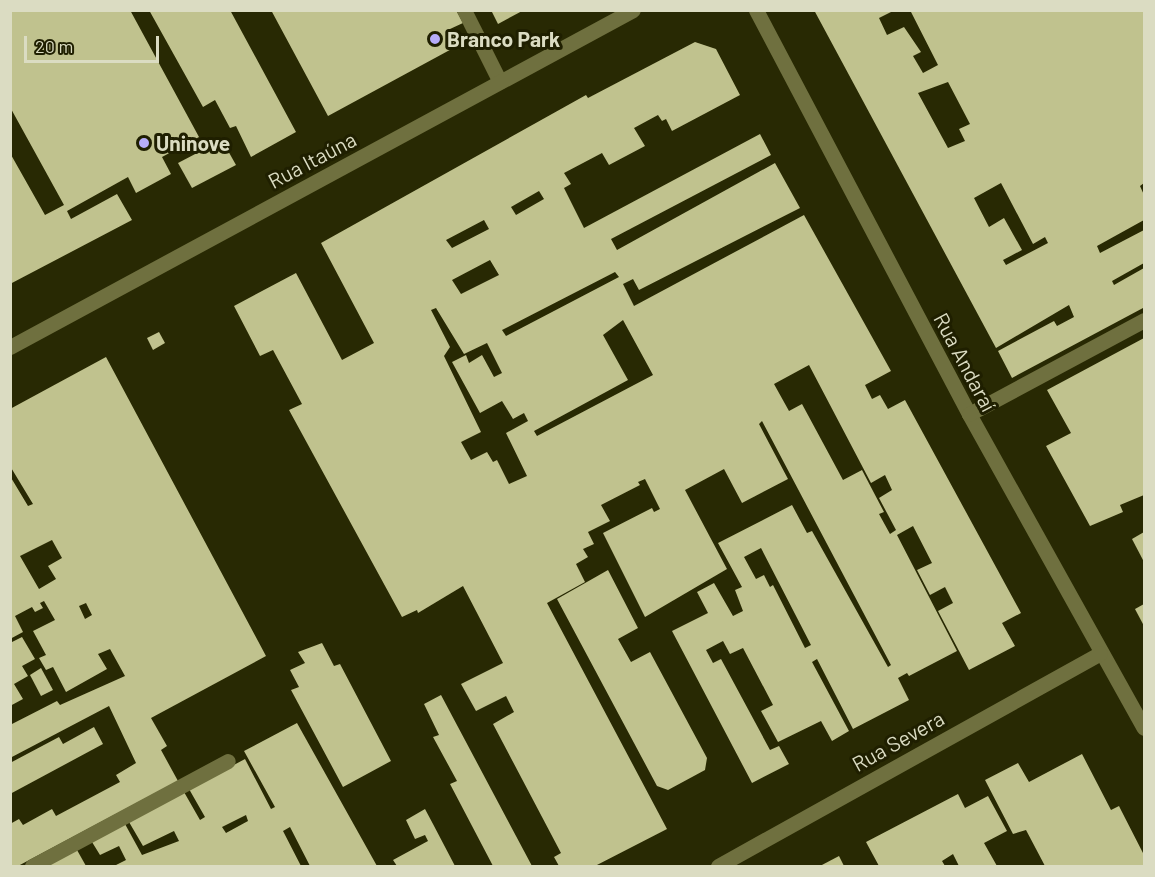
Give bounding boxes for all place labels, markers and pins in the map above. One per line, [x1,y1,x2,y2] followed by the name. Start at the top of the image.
[447,26,560,52] place label: Branco Park
[428,32,442,46] marker: Branco Park
[156,130,230,156] place label: Uninove
[137,136,151,150] marker: Uninove

